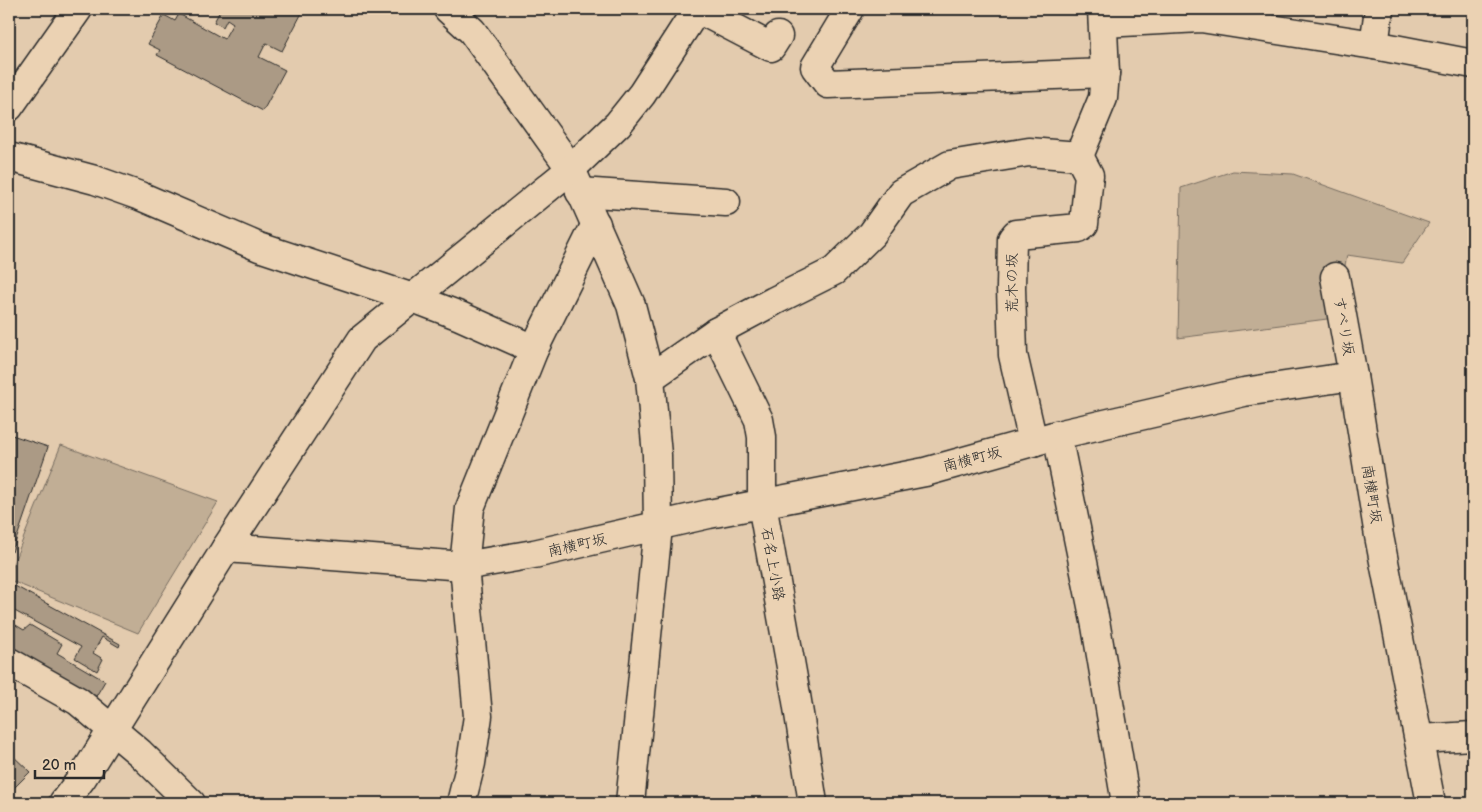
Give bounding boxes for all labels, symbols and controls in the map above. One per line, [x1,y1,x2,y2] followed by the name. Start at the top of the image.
[1003,253,1022,313] street label: 荒木の坂
[1329,295,1358,357] street label: すべり坂
[941,443,1004,476] street label: 南横町坂
[1357,463,1386,525] street label: 南横町坂
[757,525,788,603] street label: 石名上小路
[546,529,608,561] street label: 南横町坂
[35,747,104,779] scale bar
[42,756,76,775] text: 20 m

